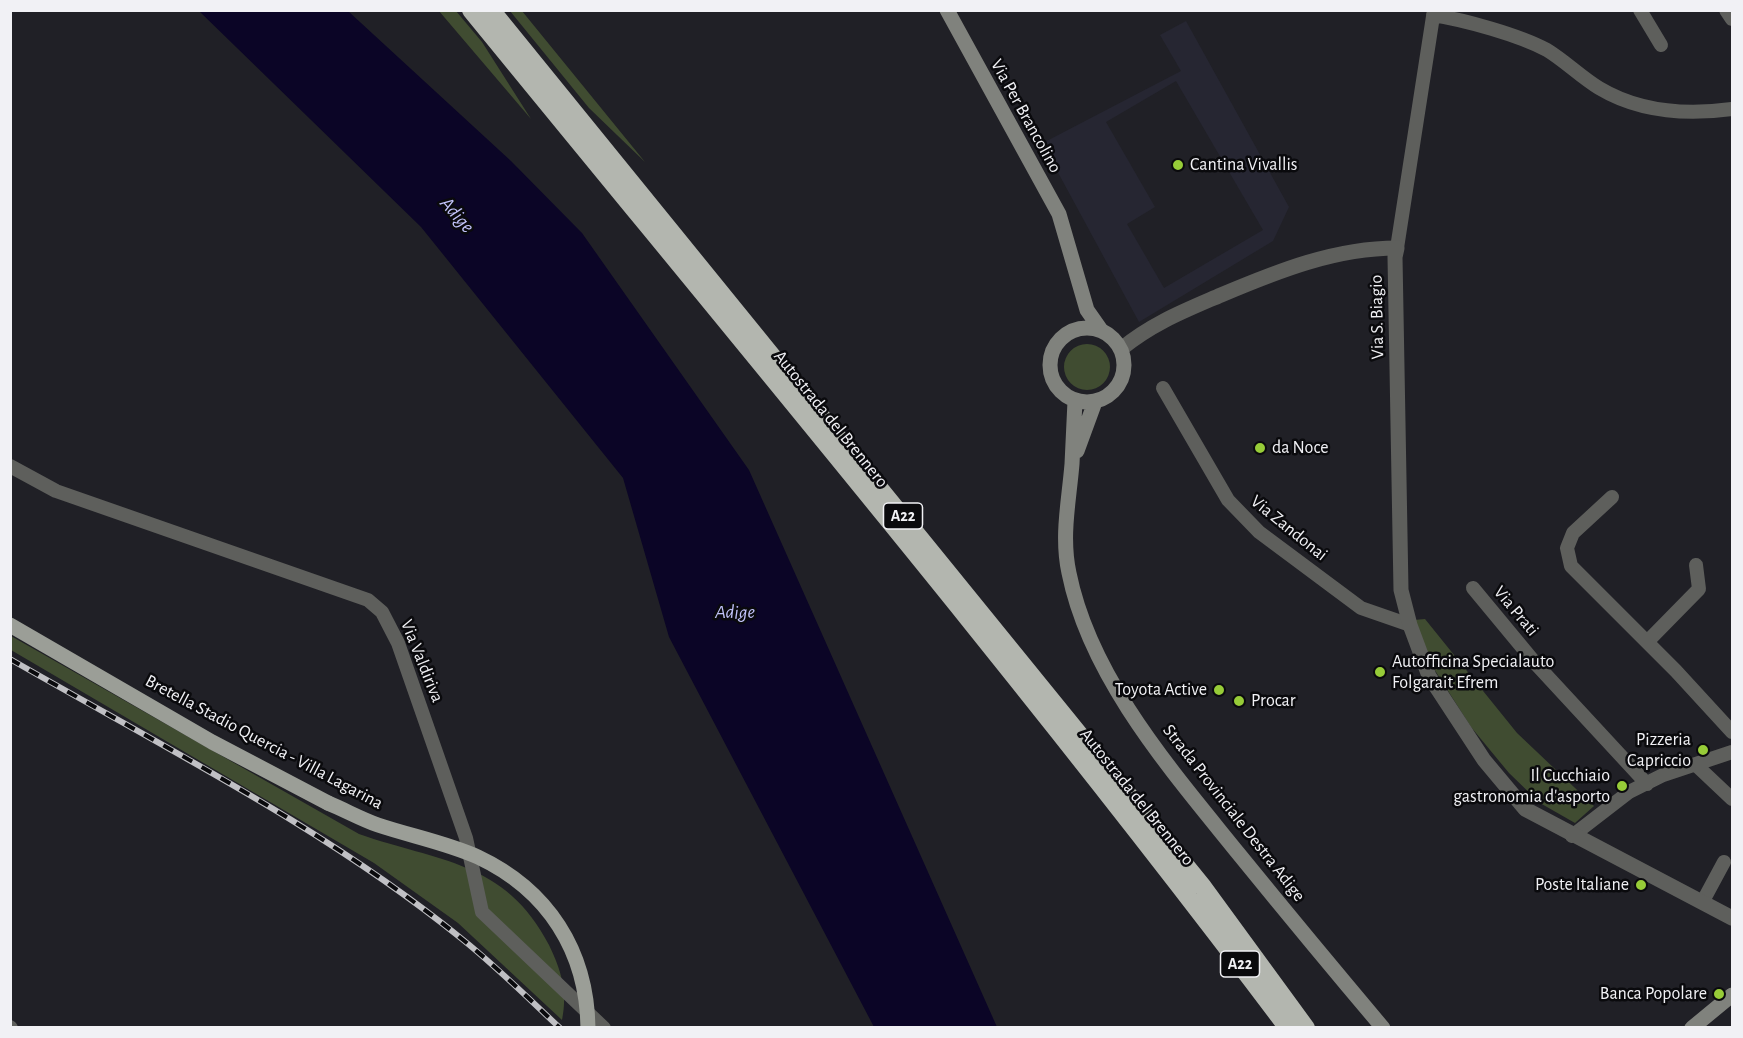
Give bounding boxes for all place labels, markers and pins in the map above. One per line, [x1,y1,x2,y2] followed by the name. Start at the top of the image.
[1190,154,1297,176] place label: Cantina Vivallis
[1171,158,1185,172] marker: Cantina Vivallis
[1272,437,1329,459] place label: da Noce
[1253,441,1267,455] marker: da Noce
[1392,651,1554,694] place label: Autofficina Specialauto Folgarait Efrem
[1373,665,1387,679] marker: Autofficina Specialauto Folgarait Efrem
[1115,679,1207,701] place label: Toyota Active
[1212,683,1226,697] marker: Toyota Active
[1251,690,1295,712] place label: Procar
[1232,694,1246,708] marker: Procar
[1627,729,1691,771] place label: Pizzeria Capriccio
[1696,743,1710,757] marker: Pizzeria Capriccio
[1453,765,1610,808] place label: Il Cucchiaio gastronomia d'asporto
[1615,779,1629,793] marker: Il Cucchiaio gastronomia d'asporto
[1535,874,1629,896] place label: Poste Italiane
[1634,878,1648,892] marker: Poste Italiane
[1600,983,1707,1005] place label: Banca Popolare
[1712,987,1726,1001] marker: Banca Popolare

